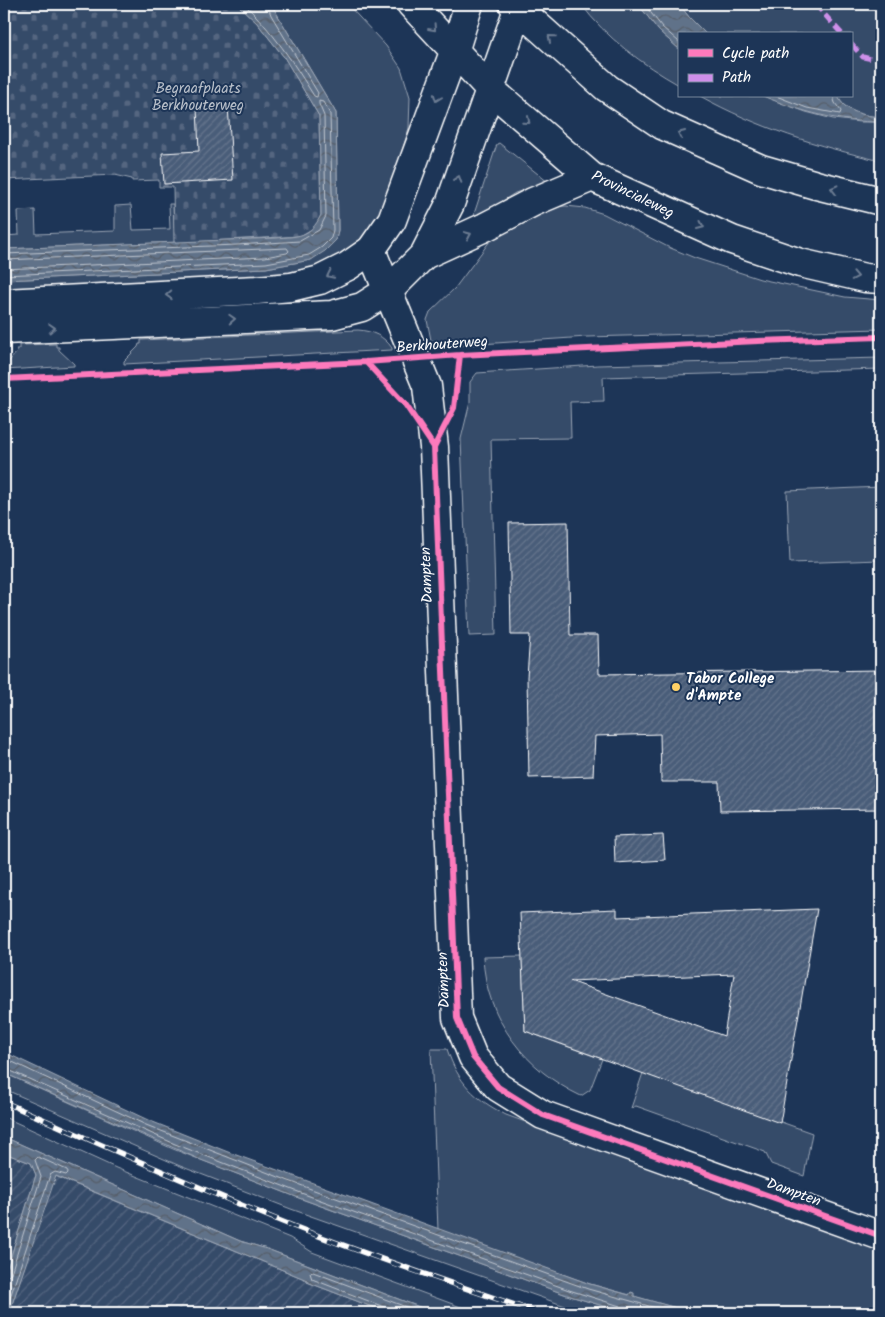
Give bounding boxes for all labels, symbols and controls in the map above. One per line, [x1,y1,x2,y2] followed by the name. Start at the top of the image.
[427,23,436,32] one-way arrow
[678,32,852,98] legend
[548,35,557,44] one-way arrow
[722,42,789,66] text: Cycle path
[722,66,751,90] text: Path
[152,77,244,118] park label: Begraafplaats Berkhouterweg
[433,93,443,102] one-way arrow
[522,115,531,124] one-way arrow
[677,130,686,141] one-way arrow
[587,164,678,225] street label: Provincialeweg
[453,175,463,184] one-way arrow
[829,184,838,195] one-way arrow
[695,219,704,229] one-way arrow
[463,231,472,241] one-way arrow
[326,269,335,280] one-way arrow
[850,270,859,280] one-way arrow
[165,289,173,300] one-way arrow
[229,314,237,325] one-way arrow
[49,322,57,333] one-way arrow
[395,330,489,360] street label: Berkhouterweg
[414,546,440,604] street label: Dampten
[686,667,775,708] place label: Tabor College d'Ampte
[670,681,682,693] marker: Tabor College d'Ampte
[431,951,457,1009] street label: Dampten
[763,1172,824,1214] street label: Dampten

